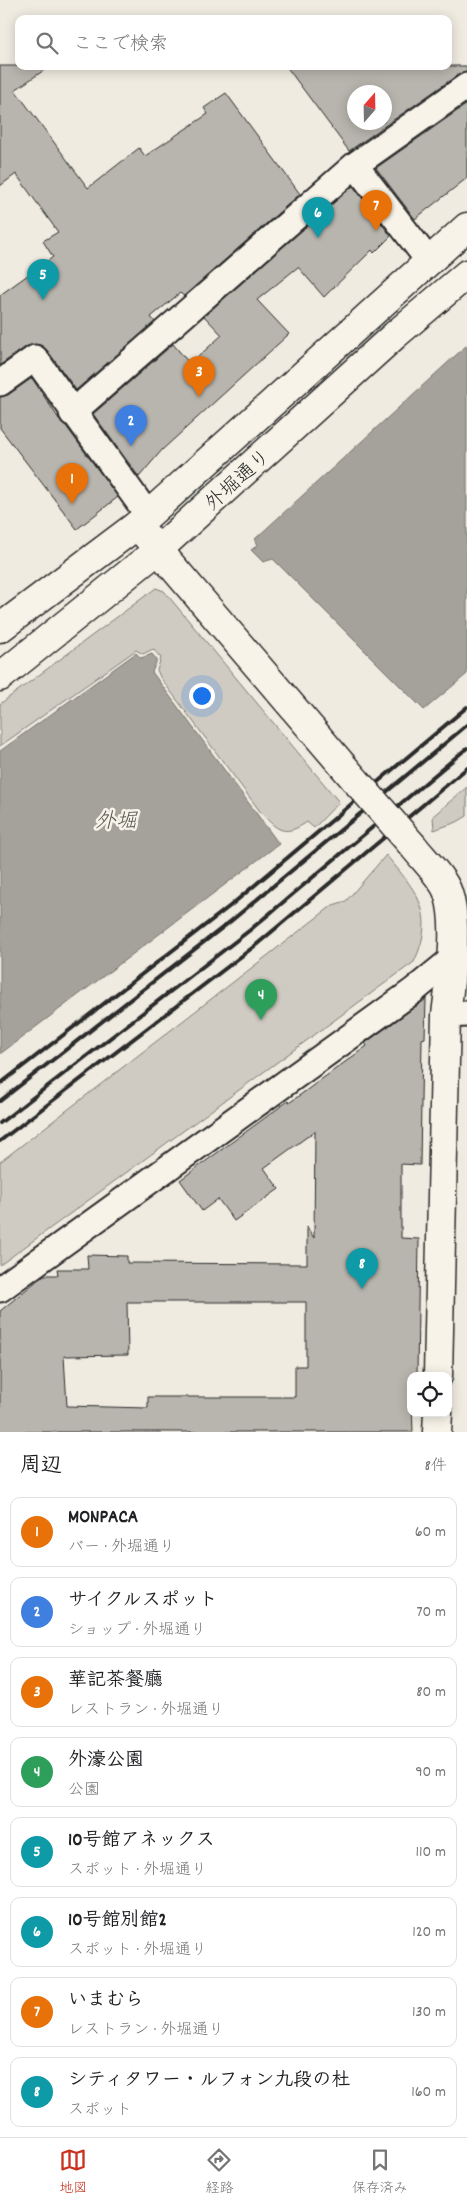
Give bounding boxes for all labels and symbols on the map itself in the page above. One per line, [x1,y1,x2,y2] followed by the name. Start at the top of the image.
[347,85,392,130] north arrow
[360,190,392,231] pin: 7
[302,197,334,238] pin: 6
[27,259,59,300] pin: 5
[183,356,215,397] pin: 3
[115,405,147,446] pin: 2
[200,444,278,518] street label: 外堀通り
[56,463,88,504] pin: 1
[189,683,215,709] your location
[95,808,139,838] water label: 外堀
[245,979,277,1020] pin: 4
[346,1248,378,1289] pin: 8

